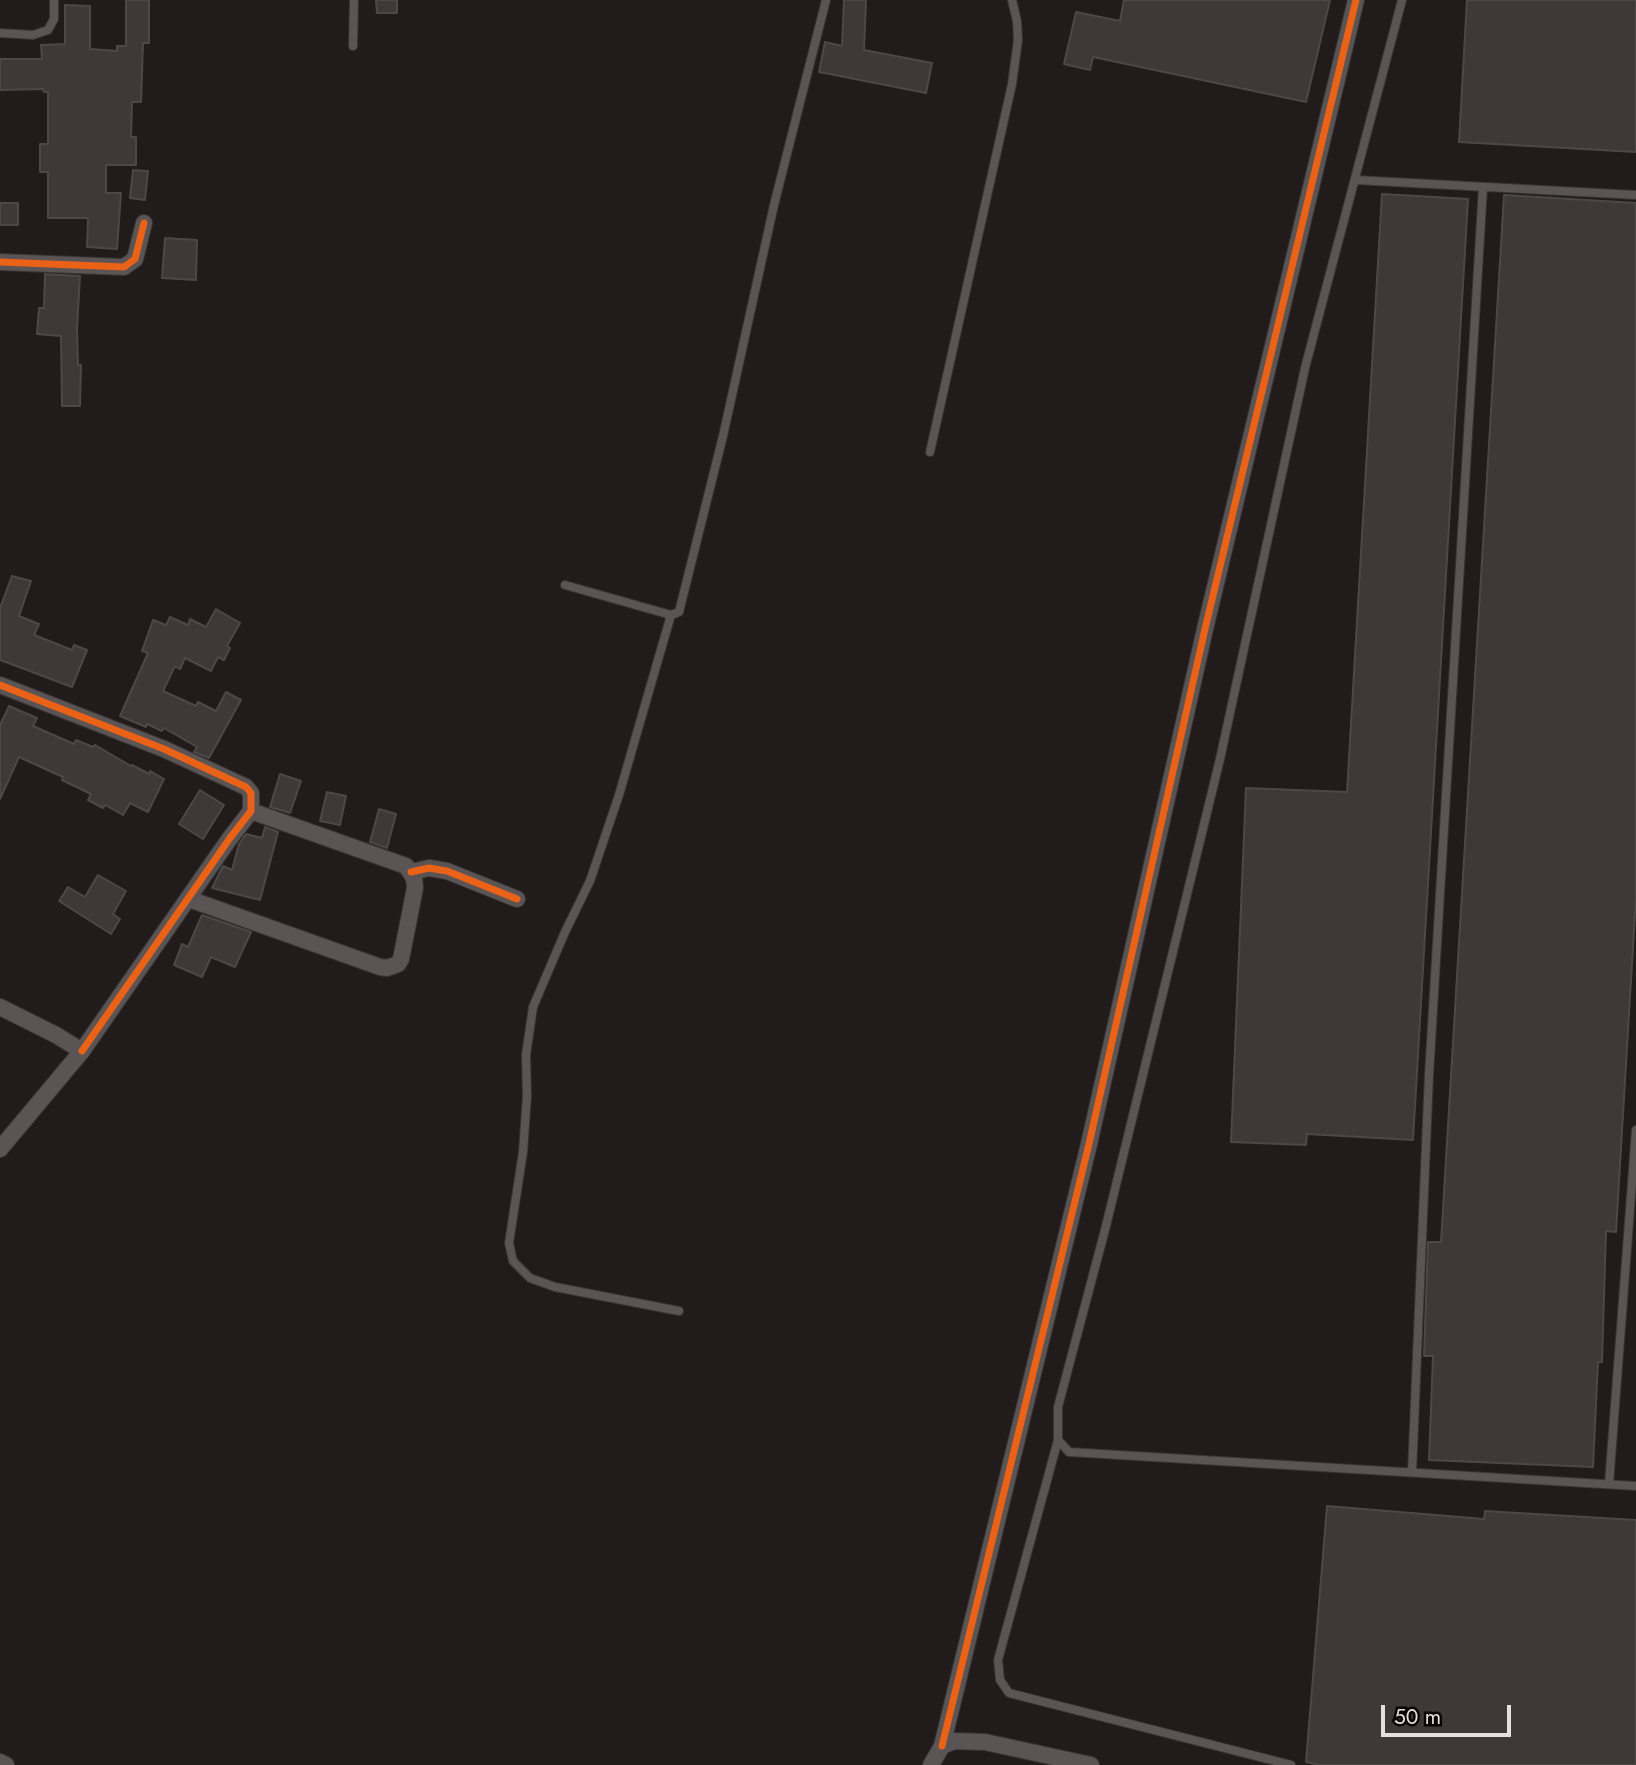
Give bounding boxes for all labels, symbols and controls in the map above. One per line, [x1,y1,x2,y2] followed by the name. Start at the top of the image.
[1384,1692,1514,1736] scale bar
[1394,1702,1441,1732] text: 50 m

